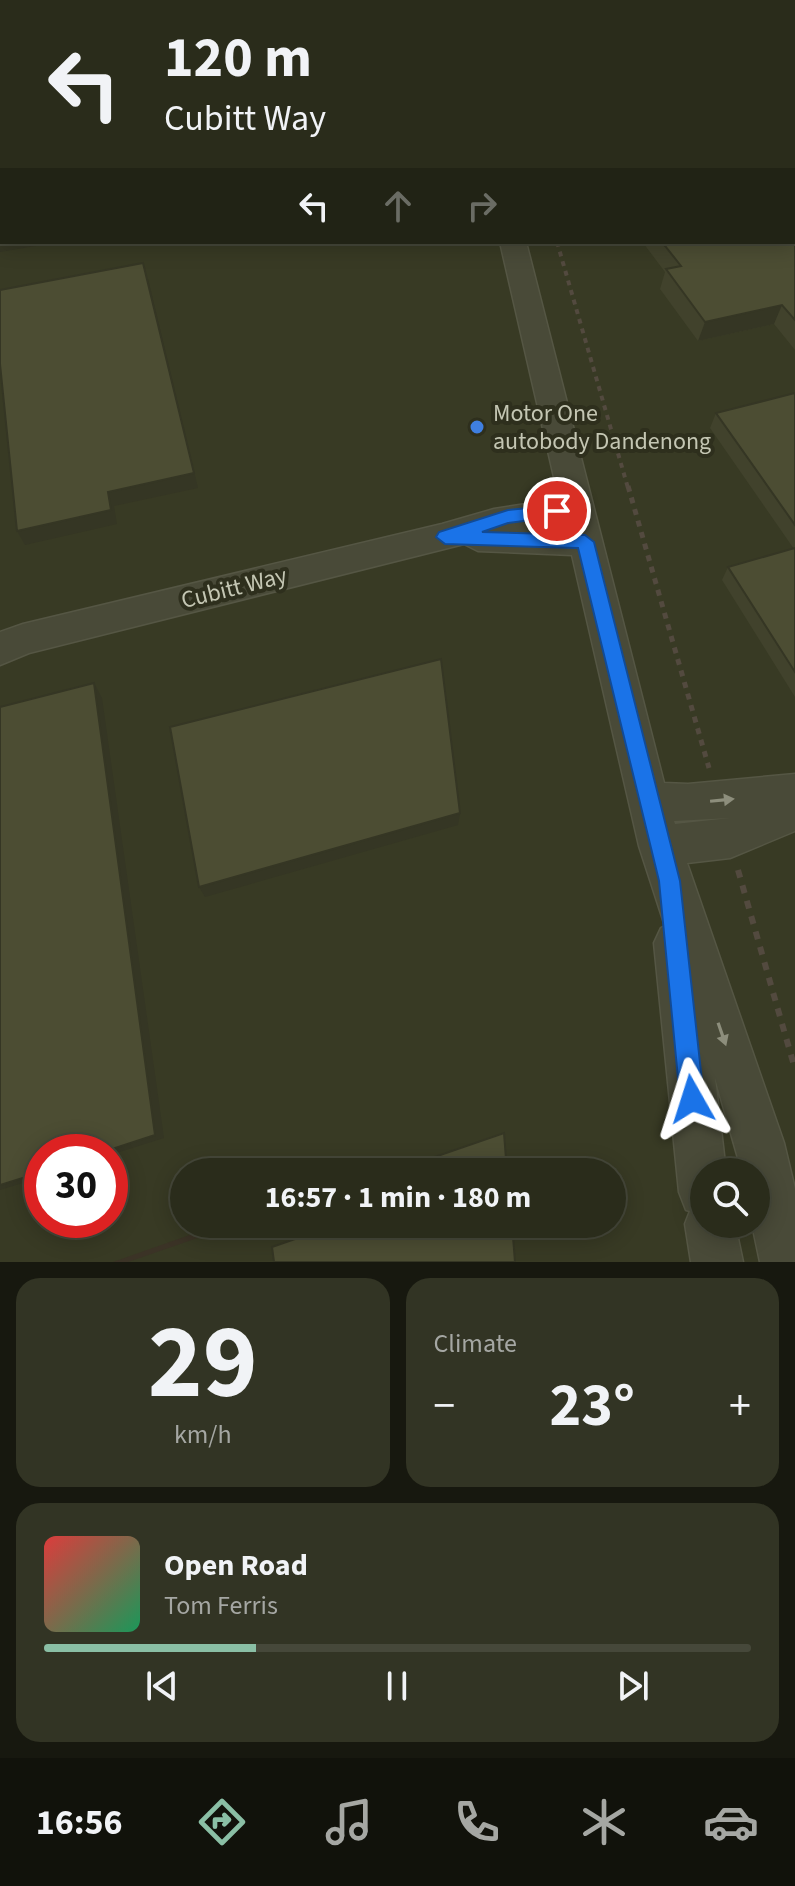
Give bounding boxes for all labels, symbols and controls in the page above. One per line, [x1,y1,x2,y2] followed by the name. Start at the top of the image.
[164,19,312,98] text: 120 m
[32,32,136,136] icon: left
[164,93,326,144] text: Cubitt Way
[292,184,336,228] icon: left
[376,184,420,228] icon: ahead
[460,184,504,228] icon: right
[493,396,711,459] place label: Motor One autobody Dandenong
[468,418,486,436] marker: Motor One autobody Dandenong
[523,477,591,545] pin
[535,489,579,533] icon: arrive
[177,558,291,618] street label: Cubitt Way
[710,793,735,806] one-way arrow
[717,1022,729,1046] one-way arrow
[650,1057,734,1141] position arrow
[24,1134,128,1238] speed limit sign: 30
[690,1158,770,1238] map controls
[690,1158,770,1238] button: search
[265,1176,531,1219] text: 16:57 · 1 min · 180 m
[148,1290,258,1438] text: 29
[434,1325,517,1362] text: Climate
[550,1364,635,1449] text: 23°
[434,1375,455,1438] text: −
[729,1375,751,1438] text: +
[174,1416,232,1453] text: km/h
[164,1544,308,1587] text: Open Road
[164,1587,278,1624] text: Tom Ferris
[140,1664,184,1708] icon: previous
[375,1664,419,1708] icon: pause
[611,1664,655,1708] icon: next
[194,1794,250,1850] icon: directions
[321,1794,377,1850] icon: music
[449,1794,505,1850] icon: phone
[576,1794,632,1850] icon: climate
[703,1794,759,1850] icon: car
[36,1797,123,1848] text: 16:56

